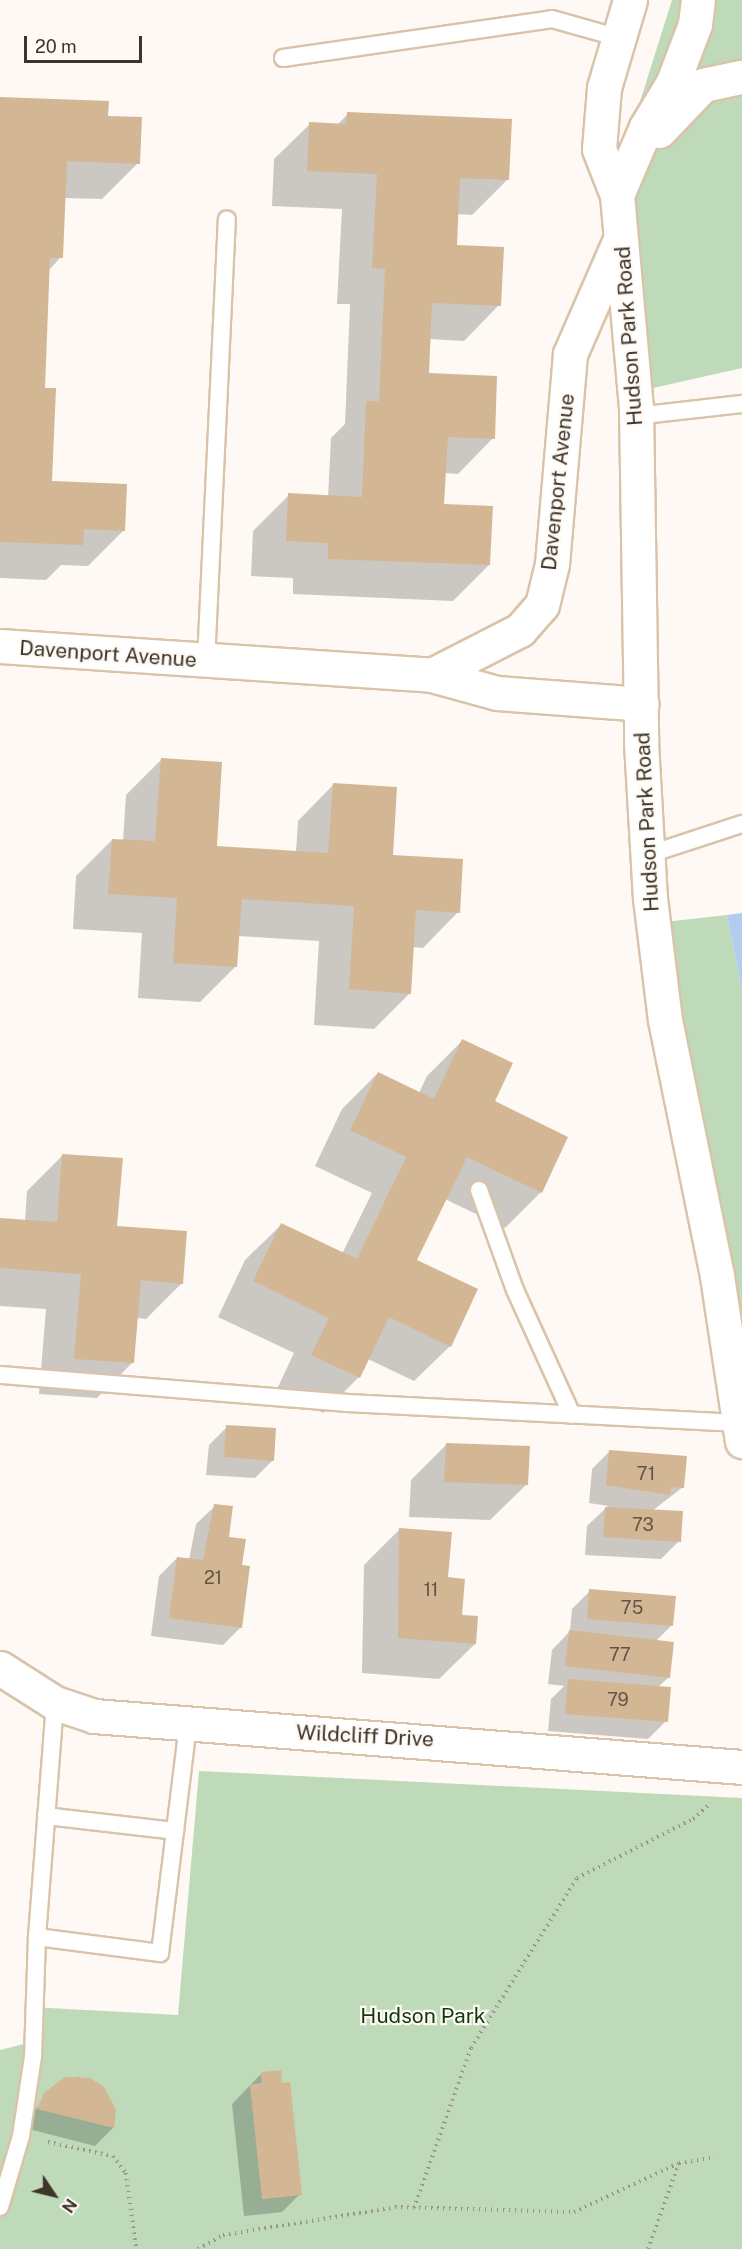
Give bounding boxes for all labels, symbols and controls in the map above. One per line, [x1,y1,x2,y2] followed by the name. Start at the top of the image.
[27,24,146,62] scale bar
[35,36,77,57] text: 20 m
[610,245,648,427] street label: Hudson Park Road
[536,392,580,572] street label: Davenport Avenue
[18,635,198,673] street label: Davenport Avenue
[630,731,664,913] street label: Hudson Park Road
[637,1463,655,1485] house number: 71
[632,1514,654,1536] house number: 73
[204,1567,222,1589] house number: 21
[424,1579,438,1601] house number: 11
[621,1597,643,1619] house number: 75
[609,1644,631,1666] house number: 77
[607,1689,629,1711] house number: 79
[295,1720,435,1752] street label: Wildcliff Drive
[360,2003,486,2029] park label: Hudson Park
[24,2165,84,2225] north arrow
[58,2195,81,2216] text: N

